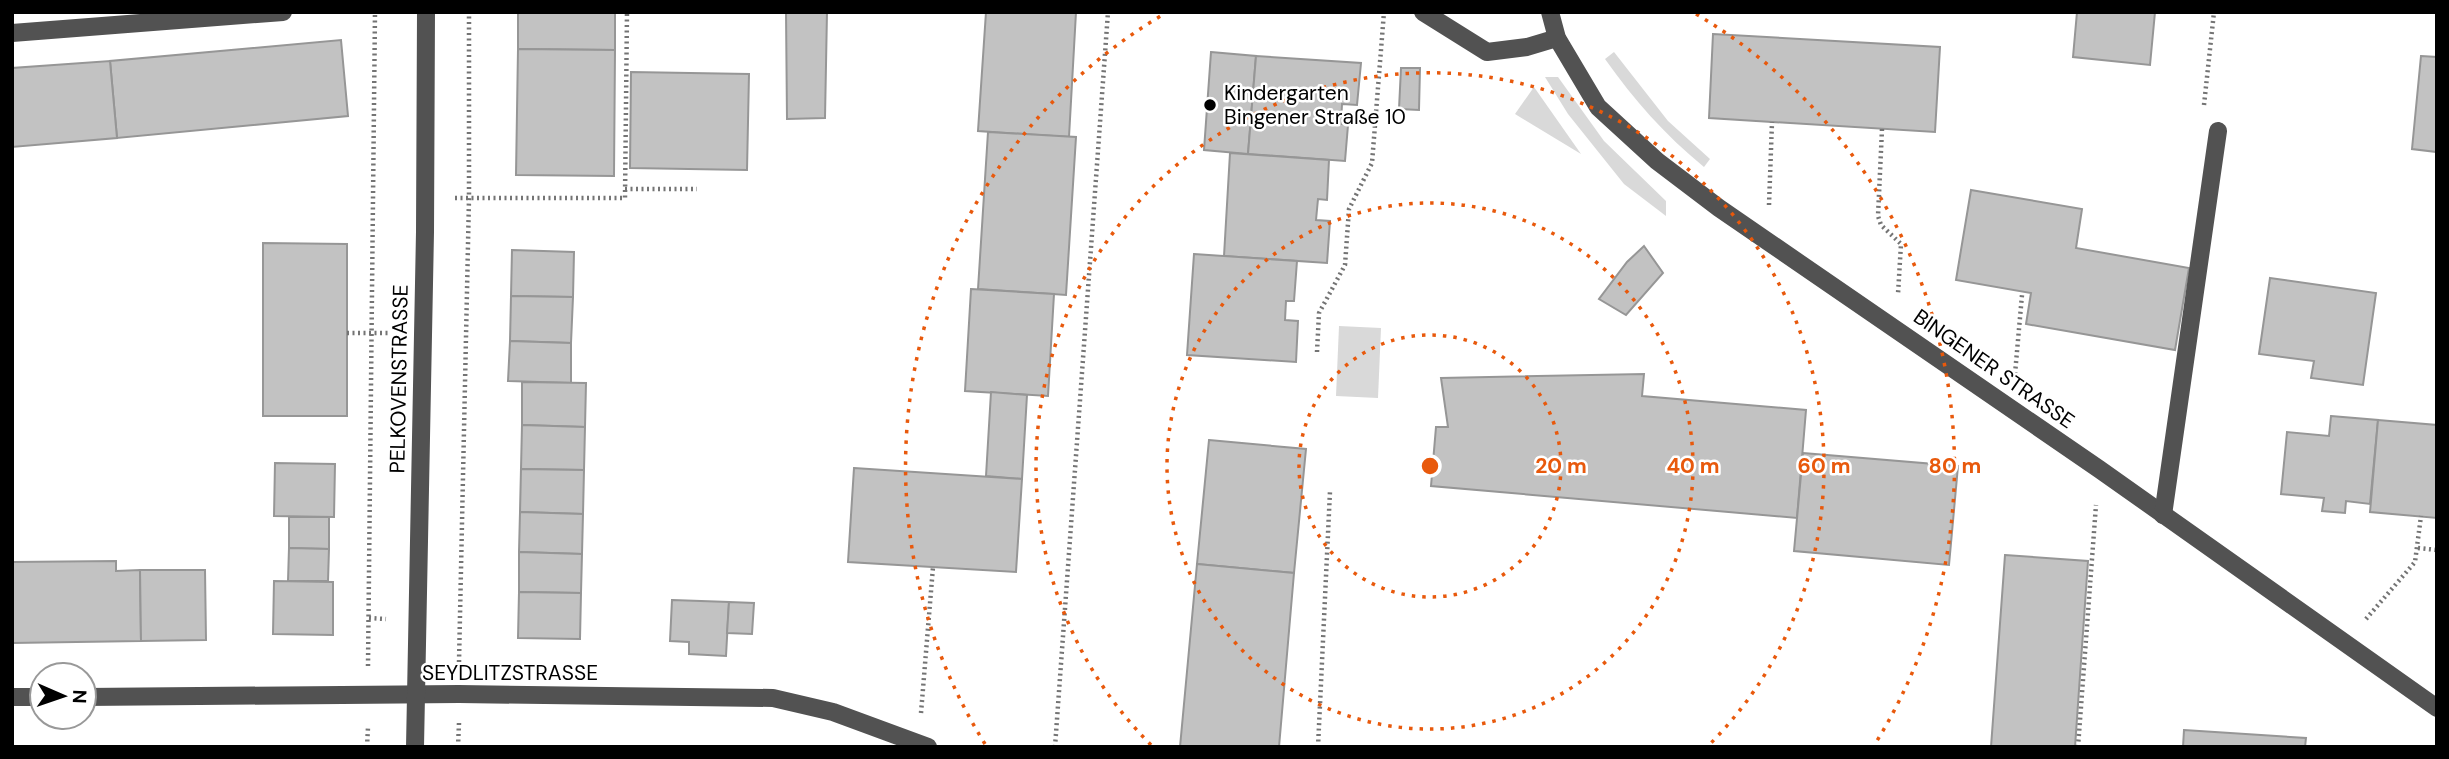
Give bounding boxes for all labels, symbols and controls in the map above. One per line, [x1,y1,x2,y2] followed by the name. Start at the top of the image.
[1224,79,1406,131] place label: Kindergarten Bingener Straße 10
[1202,97,1218,113] marker: Kindergarten Bingener Straße 10
[383,284,415,474] street label: PELKOVENSTRASSE
[1908,303,2080,435] street label: BINGENER STRASSE
[1535,452,1587,480] text: 20 m
[1666,452,1720,480] text: 40 m
[1798,452,1850,480] text: 60 m
[1929,452,1981,480] text: 80 m
[1418,454,1442,478] centre of rings
[422,659,598,687] street label: SEYDLITZSTRASSE
[28,661,98,731] north arrow
[67,689,92,704] text: N

